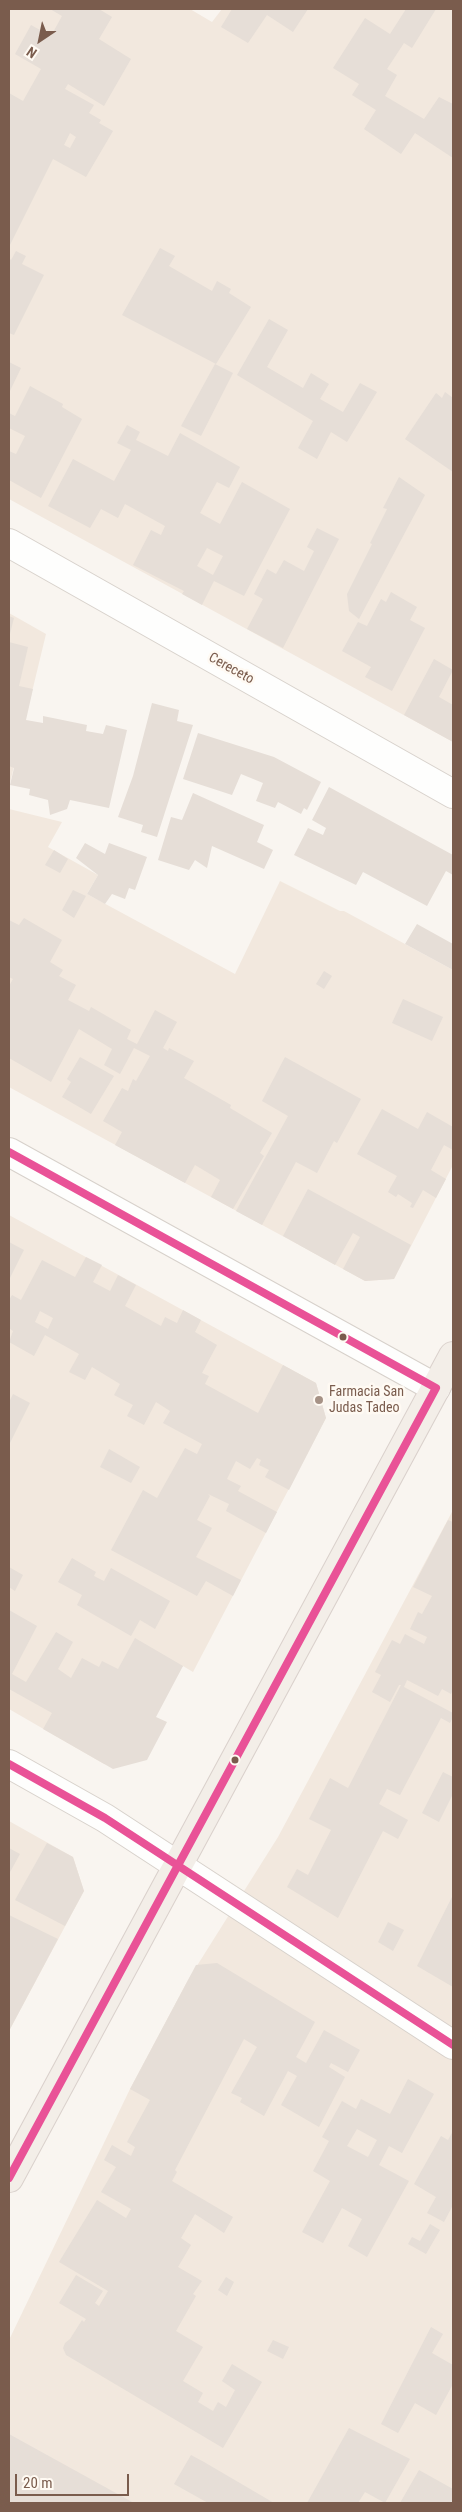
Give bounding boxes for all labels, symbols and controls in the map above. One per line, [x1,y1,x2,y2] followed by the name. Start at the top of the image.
[15,15,65,65] north arrow
[24,43,40,61] text: N
[205,650,257,688] street label: Cereceto
[338,1332,348,1342] unlabelled marker
[329,1384,404,1416] place label: Farmacia San Judas Tadeo
[313,1394,325,1406] marker: Farmacia San Judas Tadeo
[230,1755,240,1765] unlabelled marker
[18,2464,131,2496] scale bar
[23,2474,53,2492] text: 20 m

